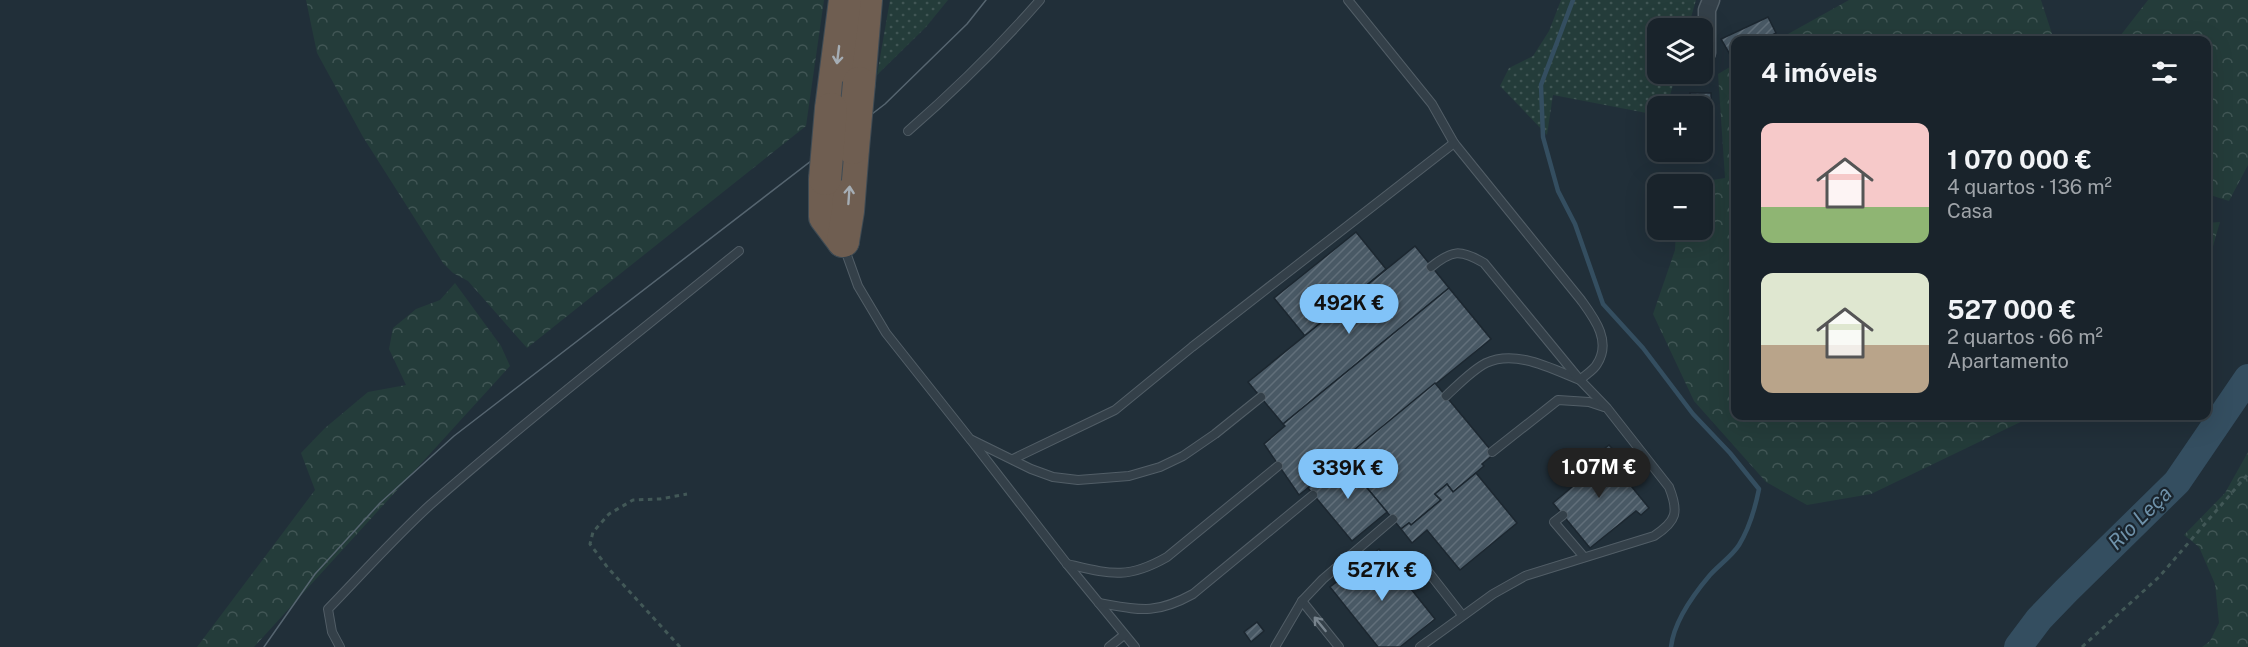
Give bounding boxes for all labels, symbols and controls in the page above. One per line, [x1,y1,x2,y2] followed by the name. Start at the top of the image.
[1647,18,1713,240] map controls
[1647,18,1713,84] button: layers
[833,44,844,64] one-way arrow
[2148,56,2181,89] icon: filters
[1761,57,1878,88] text: 4 imóveis
[1647,96,1713,162] button: +
[1947,144,2092,175] text: 1 070 000 €
[1809,147,1881,219] icon: home
[1647,174,1713,240] button: −
[1947,175,2112,199] text: 4 quartos · 136 m²
[844,185,855,205] one-way arrow
[1947,199,1993,223] text: Casa
[1300,284,1398,335] pin: 492K €
[1314,291,1384,315] text: 492K €
[1947,294,2076,325] text: 527 000 €
[1809,297,1881,369] icon: home
[1947,325,2103,349] text: 2 quartos · 66 m²
[1947,349,2069,373] text: Apartamento
[1544,448,1654,499] pin: 1.07M €
[1299,449,1397,500] pin: 339K €
[1562,455,1636,479] text: 1.07M €
[1312,456,1384,480] text: 339K €
[2103,481,2177,555] water label: Rio Leça
[1333,551,1431,602] pin: 527K €
[1347,558,1417,582] text: 527K €
[1314,616,1327,632] one-way arrow

